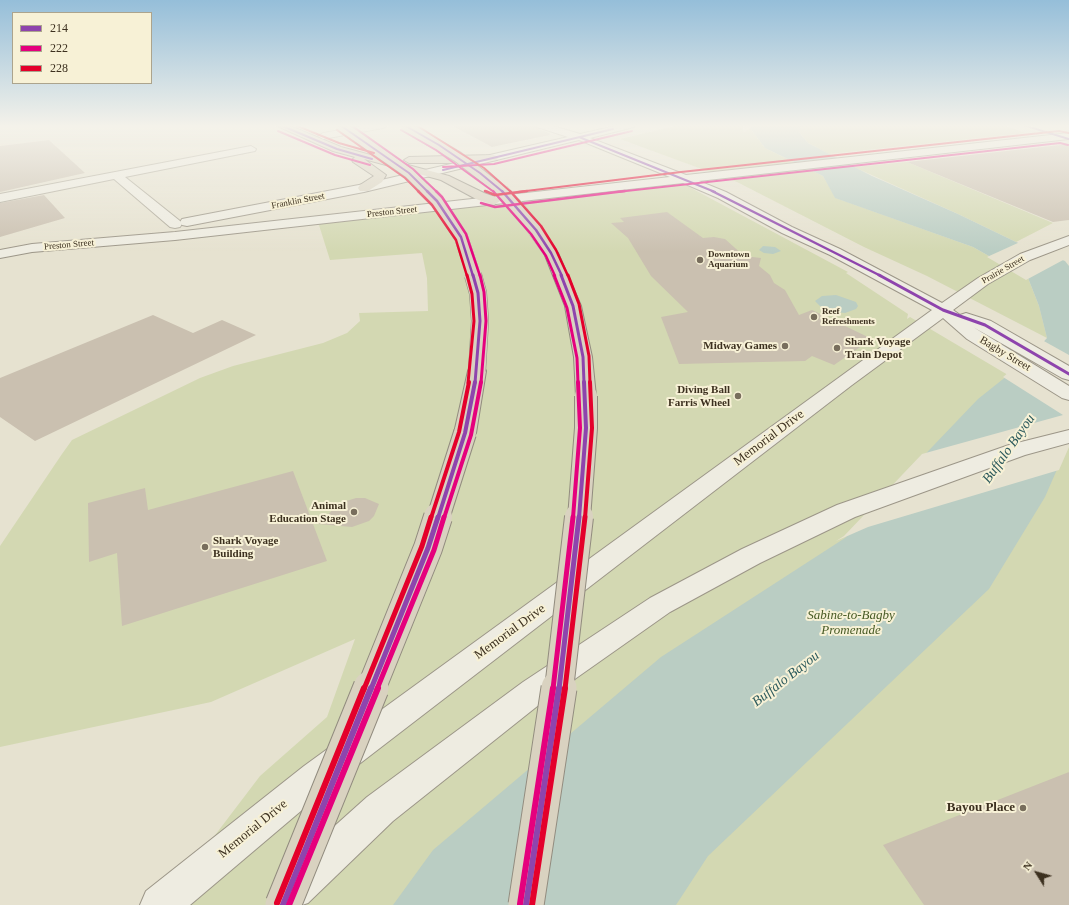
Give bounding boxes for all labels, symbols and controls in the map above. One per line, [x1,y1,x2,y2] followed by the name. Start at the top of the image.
[12,12,152,84] legend
[50,21,68,35] text: 214
[50,41,68,55] text: 222
[50,61,68,75] text: 228
[271,191,325,211] street label: Franklin Street
[366,204,418,220] street label: Preston Street
[44,237,94,253] street label: Preston Street
[708,250,750,271] place label: Downtown Aquarium
[980,254,1026,286] street label: Prairie Street
[695,255,705,265] marker: Downtown Aquarium
[822,307,875,328] place label: Reef Refreshments
[809,312,819,322] marker: Reef Refreshments
[977,334,1033,374] street label: Bagby Street
[845,335,910,361] place label: Shark Voyage Train Depot
[703,339,777,353] place label: Midway Games
[780,341,790,351] marker: Midway Games
[832,343,842,353] marker: Shark Voyage Train Depot
[668,383,730,409] place label: Diving Ball Farris Wheel
[733,391,743,401] marker: Diving Ball Farris Wheel
[731,406,807,470] street label: Memorial Drive
[979,411,1039,487] water label: Buffalo Bayou
[269,499,346,525] place label: Animal Education Stage
[349,507,359,517] marker: Animal Education Stage
[213,534,278,560] place label: Shark Voyage Building
[200,542,210,552] marker: Shark Voyage Building
[471,601,549,663] street label: Memorial Drive
[807,608,895,639] park label: Sabine-to-Bagby Promenade
[749,648,823,710] water label: Buffalo Bayou
[215,796,291,862] street label: Memorial Drive
[947,800,1015,816] place label: Bayou Place
[1018,803,1028,813] marker: Bayou Place
[1017,853,1057,893] north arrow
[1020,859,1035,873] text: N

